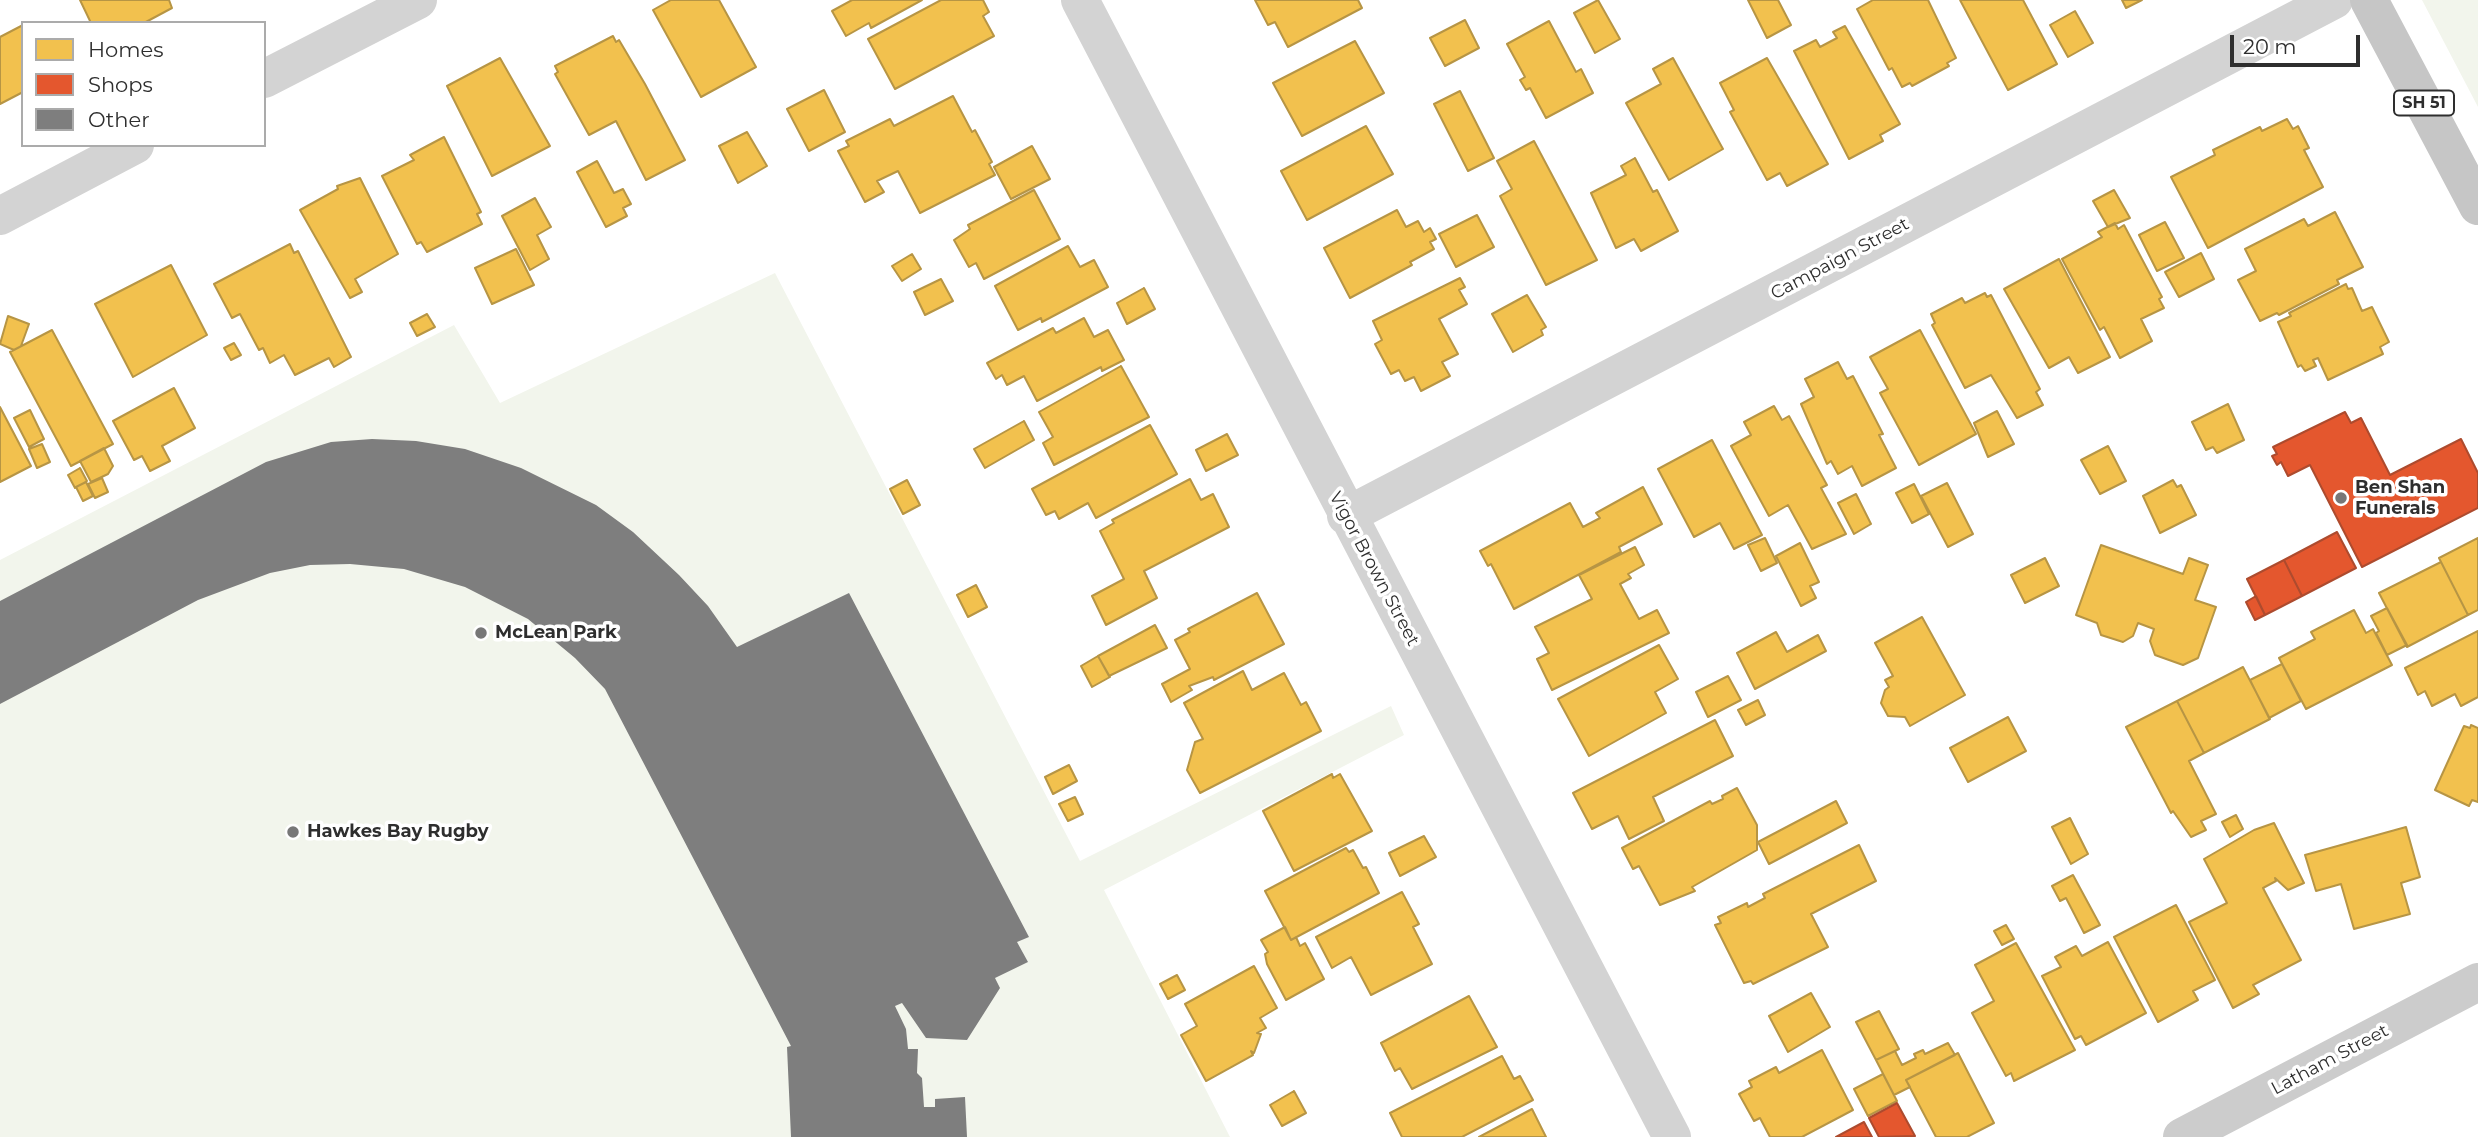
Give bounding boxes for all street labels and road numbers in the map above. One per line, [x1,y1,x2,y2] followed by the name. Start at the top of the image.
[2394,90,2454,116] road number: SH 51
[1767,213,1913,305] street label: Campaign Street
[1324,488,1424,650] street label: Vigor Brown Street
[2268,1020,2392,1100] street label: Latham Street

